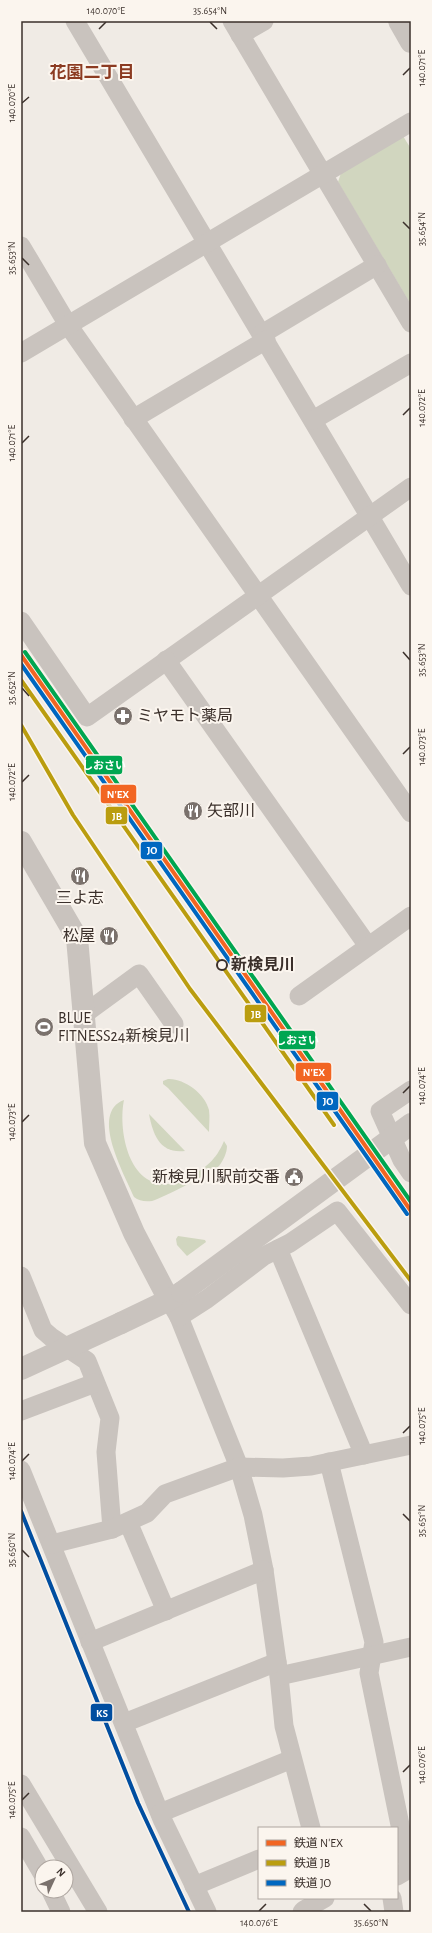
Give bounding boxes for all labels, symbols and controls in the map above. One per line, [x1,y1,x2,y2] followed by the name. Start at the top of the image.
[87,6,125,16] text: 140.070°E
[193,6,227,16] text: 35.654°N
[417,50,427,86] text: 140.071°E
[50,64,135,81] district label: 花園二丁目
[7,84,17,122] text: 140.070°E
[417,212,427,246] text: 35.654°N
[7,241,17,275] text: 35.653°N
[417,389,427,427] text: 140.072°E
[7,425,17,461] text: 140.071°E
[417,643,427,677] text: 35.653°N
[7,671,17,705] text: 35.652°N
[112,705,134,727] pharmacy icon: ミヤモト薬局
[137,708,233,724] place label: ミヤモト薬局
[417,728,427,766] text: 140.073°E
[85,755,123,775] line badge: しおさい
[82,759,126,771] text: しおさい
[7,763,17,801] text: 140.072°E
[100,784,137,804] line badge: N'EX
[107,789,129,800] text: N'EX
[182,800,204,822] restaurant icon: 矢部川
[207,802,255,819] place label: 矢部川
[105,806,128,825] line badge: JB
[112,811,123,822] text: JB
[140,841,163,860] line badge: JO
[147,845,157,856] text: JO
[69,865,91,887] restaurant icon: 三よ志
[56,890,104,906] place label: 三よ志
[98,925,120,947] restaurant icon: 松屋
[63,928,95,944] place label: 松屋
[231,956,295,973] place label: 新検見川
[216,959,228,971] marker: 新検見川
[244,1004,267,1023] line badge: JB
[251,1009,262,1020] text: JB
[58,1010,190,1044] place label: BLUE FITNESS24新検見川
[33,1016,55,1038] sports icon: BLUE FITNESS24新検見川
[278,1030,316,1050] line badge: しおさい
[275,1034,319,1046] text: しおさい
[295,1062,332,1082] line badge: N'EX
[303,1067,325,1078] text: N'EX
[417,1067,427,1105] text: 140.074°E
[316,1091,339,1111] line badge: JO
[323,1096,333,1107] text: JO
[7,1103,17,1141] text: 140.073°E
[283,1166,305,1188] public building icon: 新検見川駅前交番
[152,1168,280,1185] place label: 新検見川駅前交番
[417,1407,427,1445] text: 140.075°E
[7,1442,17,1480] text: 140.074°E
[417,1505,427,1537] text: 35.651°N
[7,1533,17,1567] text: 35.650°N
[90,1703,113,1722] line badge: KS
[96,1708,108,1719] text: KS
[417,1746,427,1784] text: 140.076°E
[7,1781,17,1819] text: 140.075°E
[258,1827,398,1899] legend
[294,1836,343,1849] text: 鉄道 N'EX
[294,1856,330,1869] text: 鉄道 JB
[34,1859,74,1899] north arrow
[54,1866,67,1879] text: N
[294,1876,331,1889] text: 鉄道 JO
[240,1918,278,1928] text: 140.076°E
[354,1918,388,1928] text: 35.650°N

